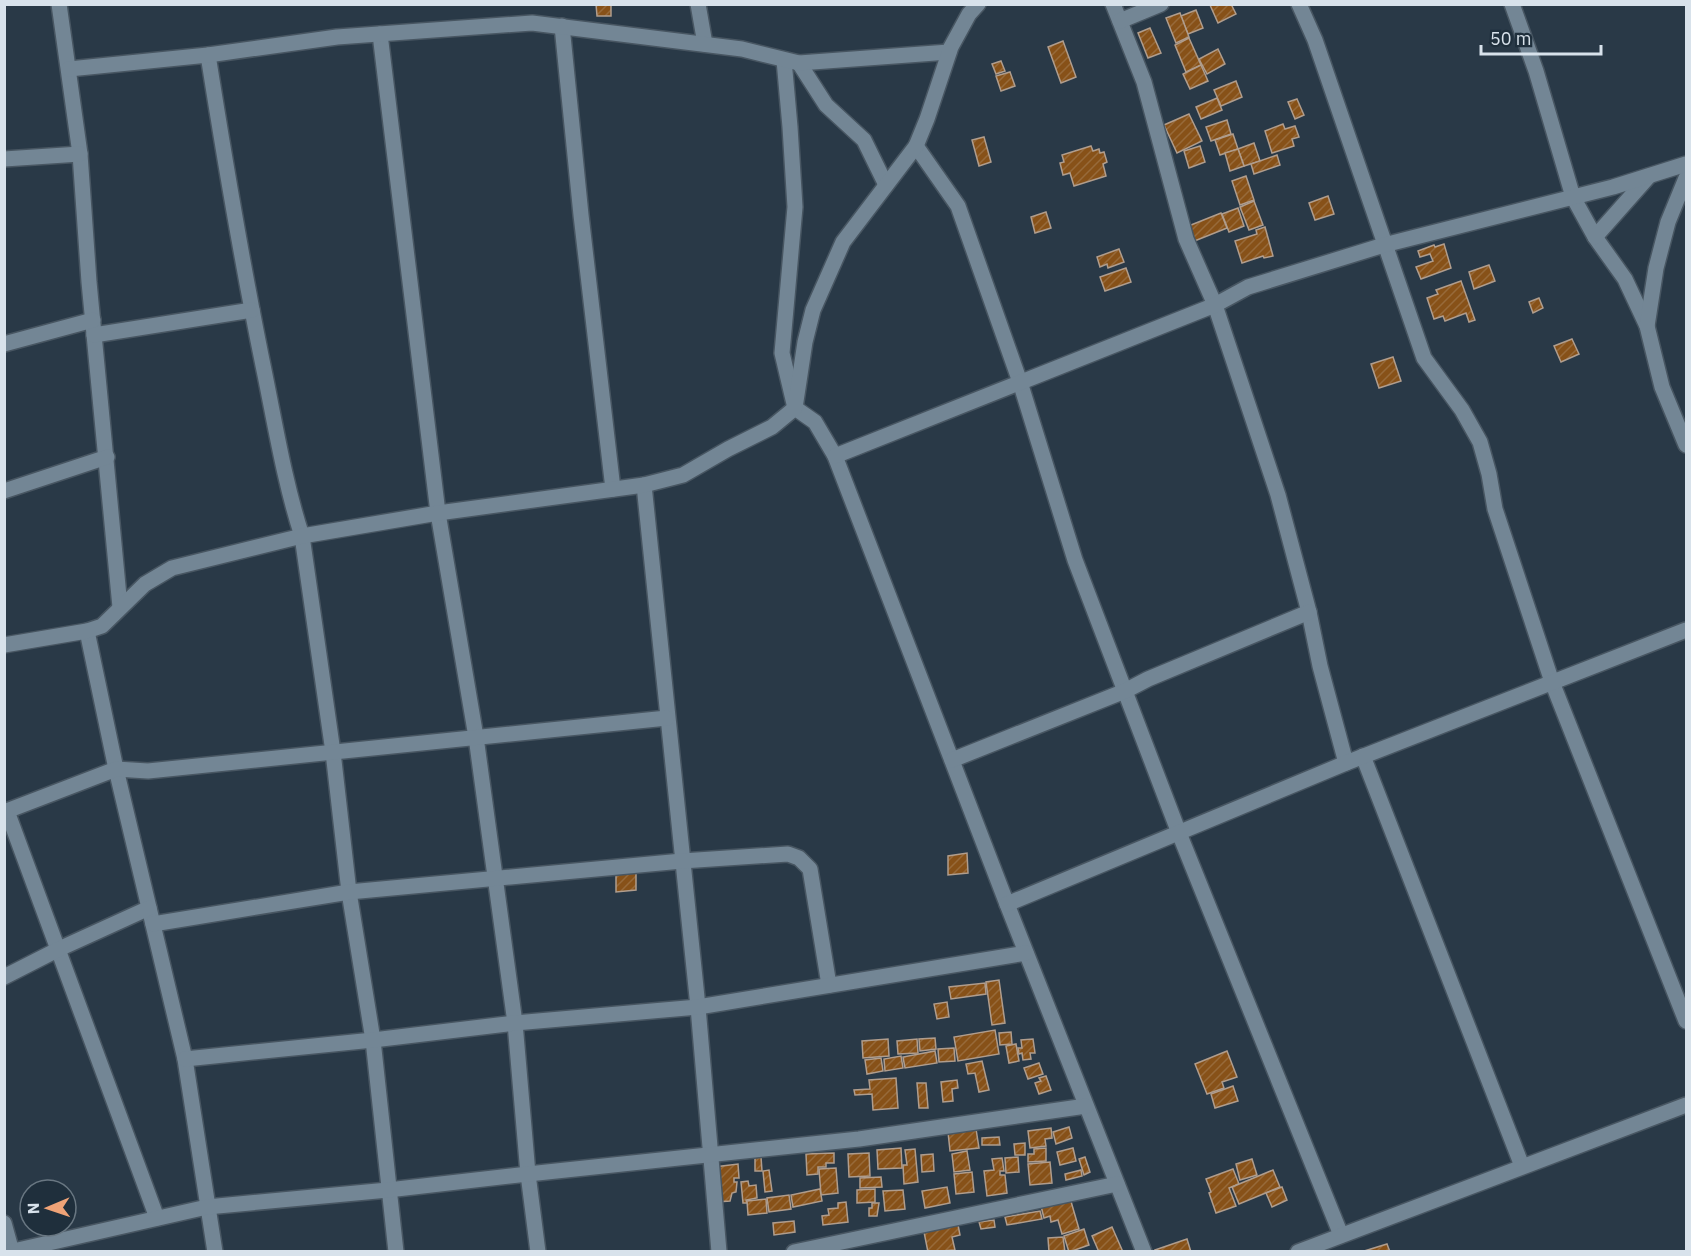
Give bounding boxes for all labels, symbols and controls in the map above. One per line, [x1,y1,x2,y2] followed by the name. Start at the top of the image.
[1481,18,1601,56] scale bar
[1490,27,1532,50] text: 50 m
[18,1178,78,1238] north arrow
[23,1202,43,1215] text: N

